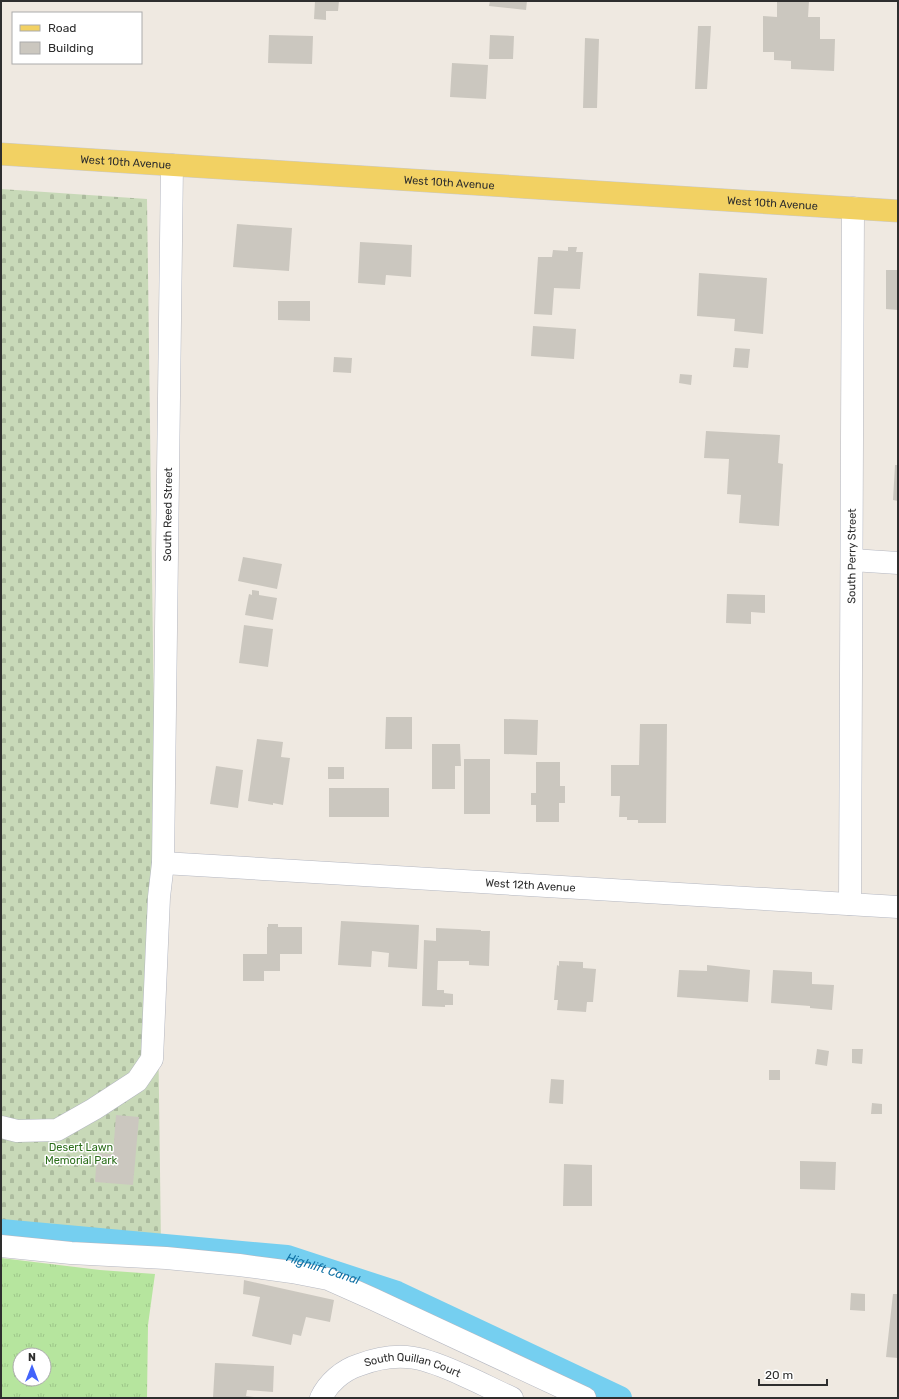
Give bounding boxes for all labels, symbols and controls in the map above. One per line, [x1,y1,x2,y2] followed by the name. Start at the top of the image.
[12,12,142,64] legend
[48,21,76,35] text: Road
[48,41,94,55] text: Building
[80,153,172,171] street label: West 10th Avenue
[403,173,495,192] street label: West 10th Avenue
[727,194,818,212] street label: West 10th Avenue
[160,467,175,562] street label: South Reed Street
[845,508,858,604] street label: South Perry Street
[485,876,576,894] street label: West 12th Avenue
[45,1141,117,1167] park label: Desert Lawn Memorial Park
[285,1250,362,1288] water label: Highlift Canal
[12,1347,52,1387] north arrow
[362,1350,464,1380] street label: South Quillan Court
[28,1351,36,1364] text: N
[759,1361,827,1387] scale bar
[765,1368,793,1382] text: 20 m

